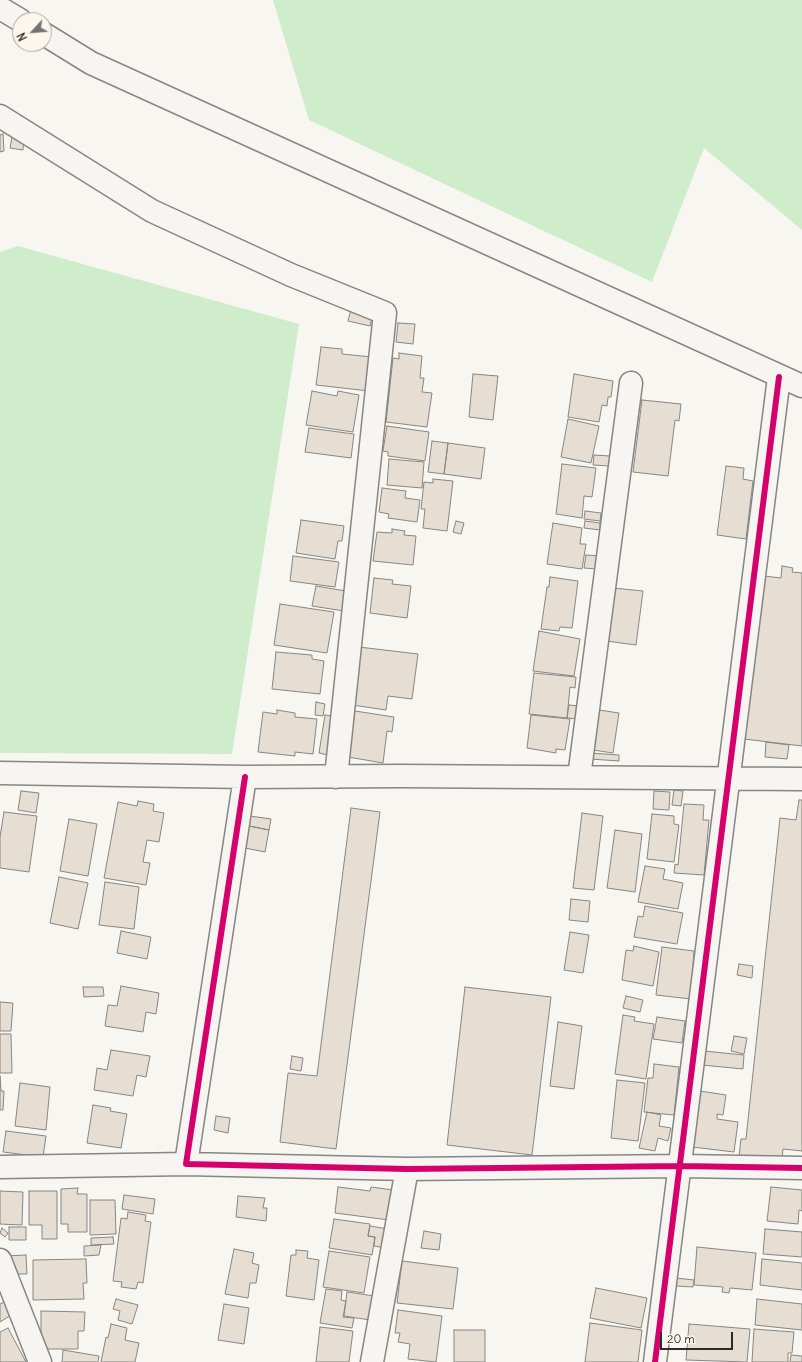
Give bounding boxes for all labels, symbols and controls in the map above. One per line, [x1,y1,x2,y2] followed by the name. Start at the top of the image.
[12,12,52,52] north arrow
[14,30,30,43] text: N
[662,1324,735,1350] scale bar
[667,1331,695,1346] text: 20 m

